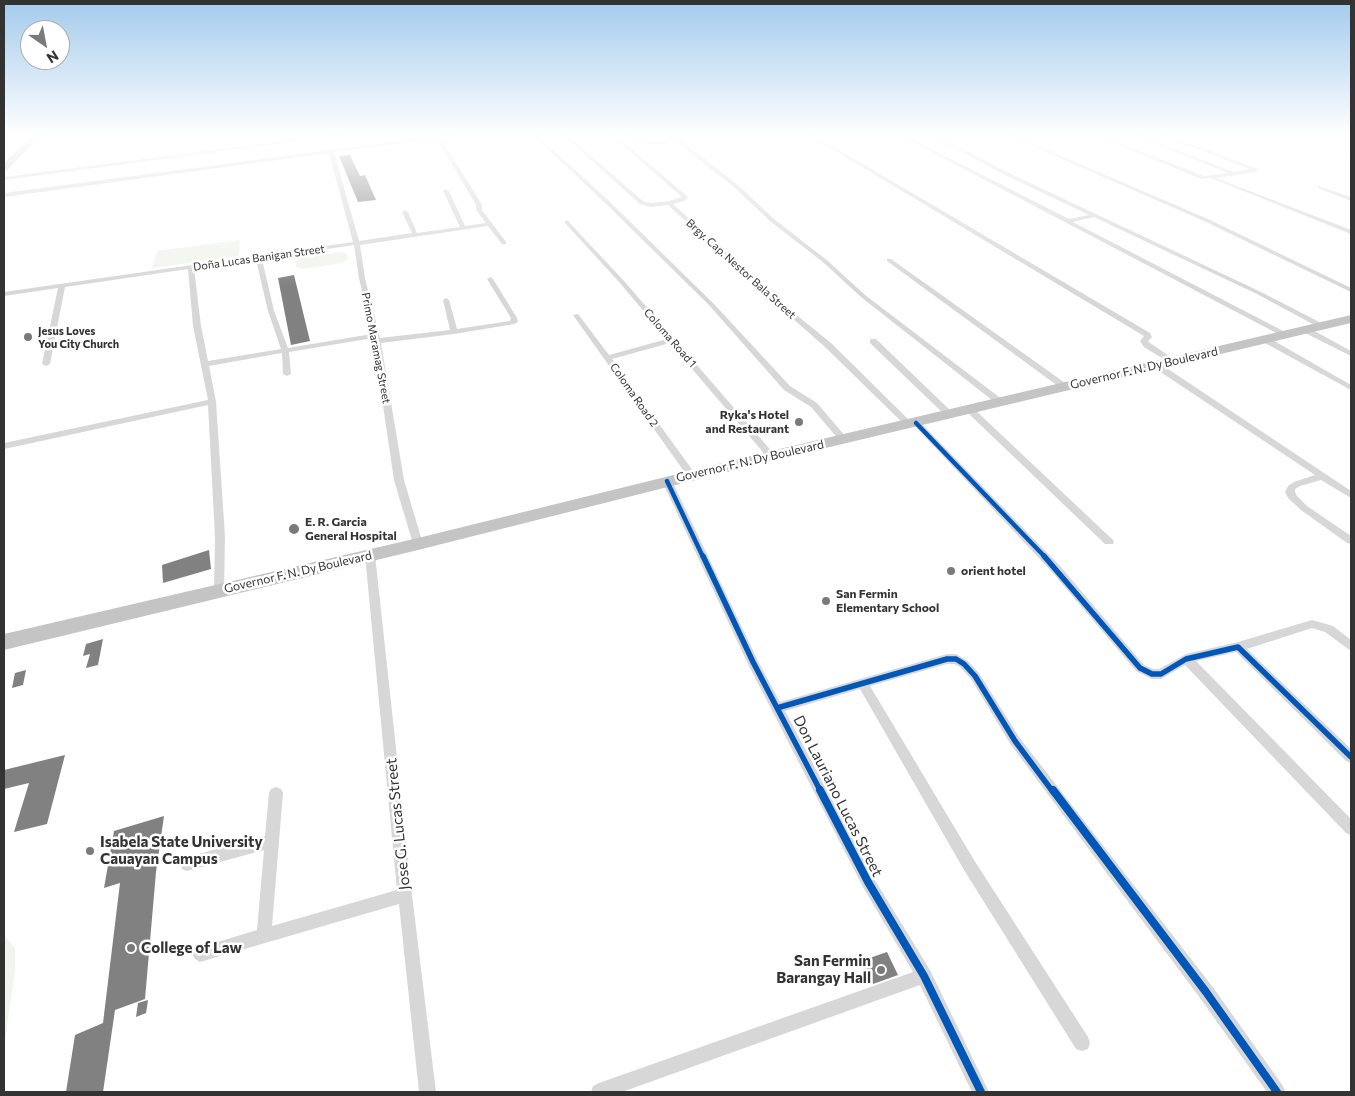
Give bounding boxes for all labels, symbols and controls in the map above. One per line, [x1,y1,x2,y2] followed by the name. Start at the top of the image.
[20,20,70,70] north arrow
[44,47,62,67] text: N
[684,216,798,322] street label: Brgy. Cap. Nestor Bala Street
[192,242,326,274] street label: Doña Lucas Banigan Street
[359,291,393,405] street label: Primo Maramag Street
[641,306,699,370] street label: Coloma Road 1
[38,324,119,350] place label: Jesus Loves You City Church
[22,331,34,343] marker: Jesus Loves You City Church
[1069,344,1219,392] street label: Governor F. N. Dy Boulevard
[607,361,661,429] street label: Coloma Road 2
[705,408,789,436] place label: Ryka's Hotel and Restaurant
[793,416,805,428] marker: Ryka's Hotel and Restaurant
[675,437,825,485] street label: Governor F. N. Dy Boulevard
[305,515,397,543] place label: E. R. Garcia General Hospital
[287,522,301,536] marker: E. R. Garcia General Hospital
[223,548,373,596] street label: Governor F. N. Dy Boulevard
[961,564,1026,578] place label: orient hotel
[945,565,957,577] marker: orient hotel
[836,587,939,615] place label: San Fermin Elementary School
[820,595,832,607] marker: San Fermin Elementary School
[789,712,887,880] street label: Don Lauriano Lucas Street
[382,757,414,891] street label: Jose G. Lucas Street
[100,833,263,868] place label: Isabela State University Cauayan Campus
[84,845,96,857] marker: Isabela State University Cauayan Campus
[141,939,242,957] place label: College of Law
[125,942,137,954] marker: College of Law
[776,952,871,987] place label: San Fermin Barangay Hall
[875,964,887,976] marker: San Fermin Barangay Hall

